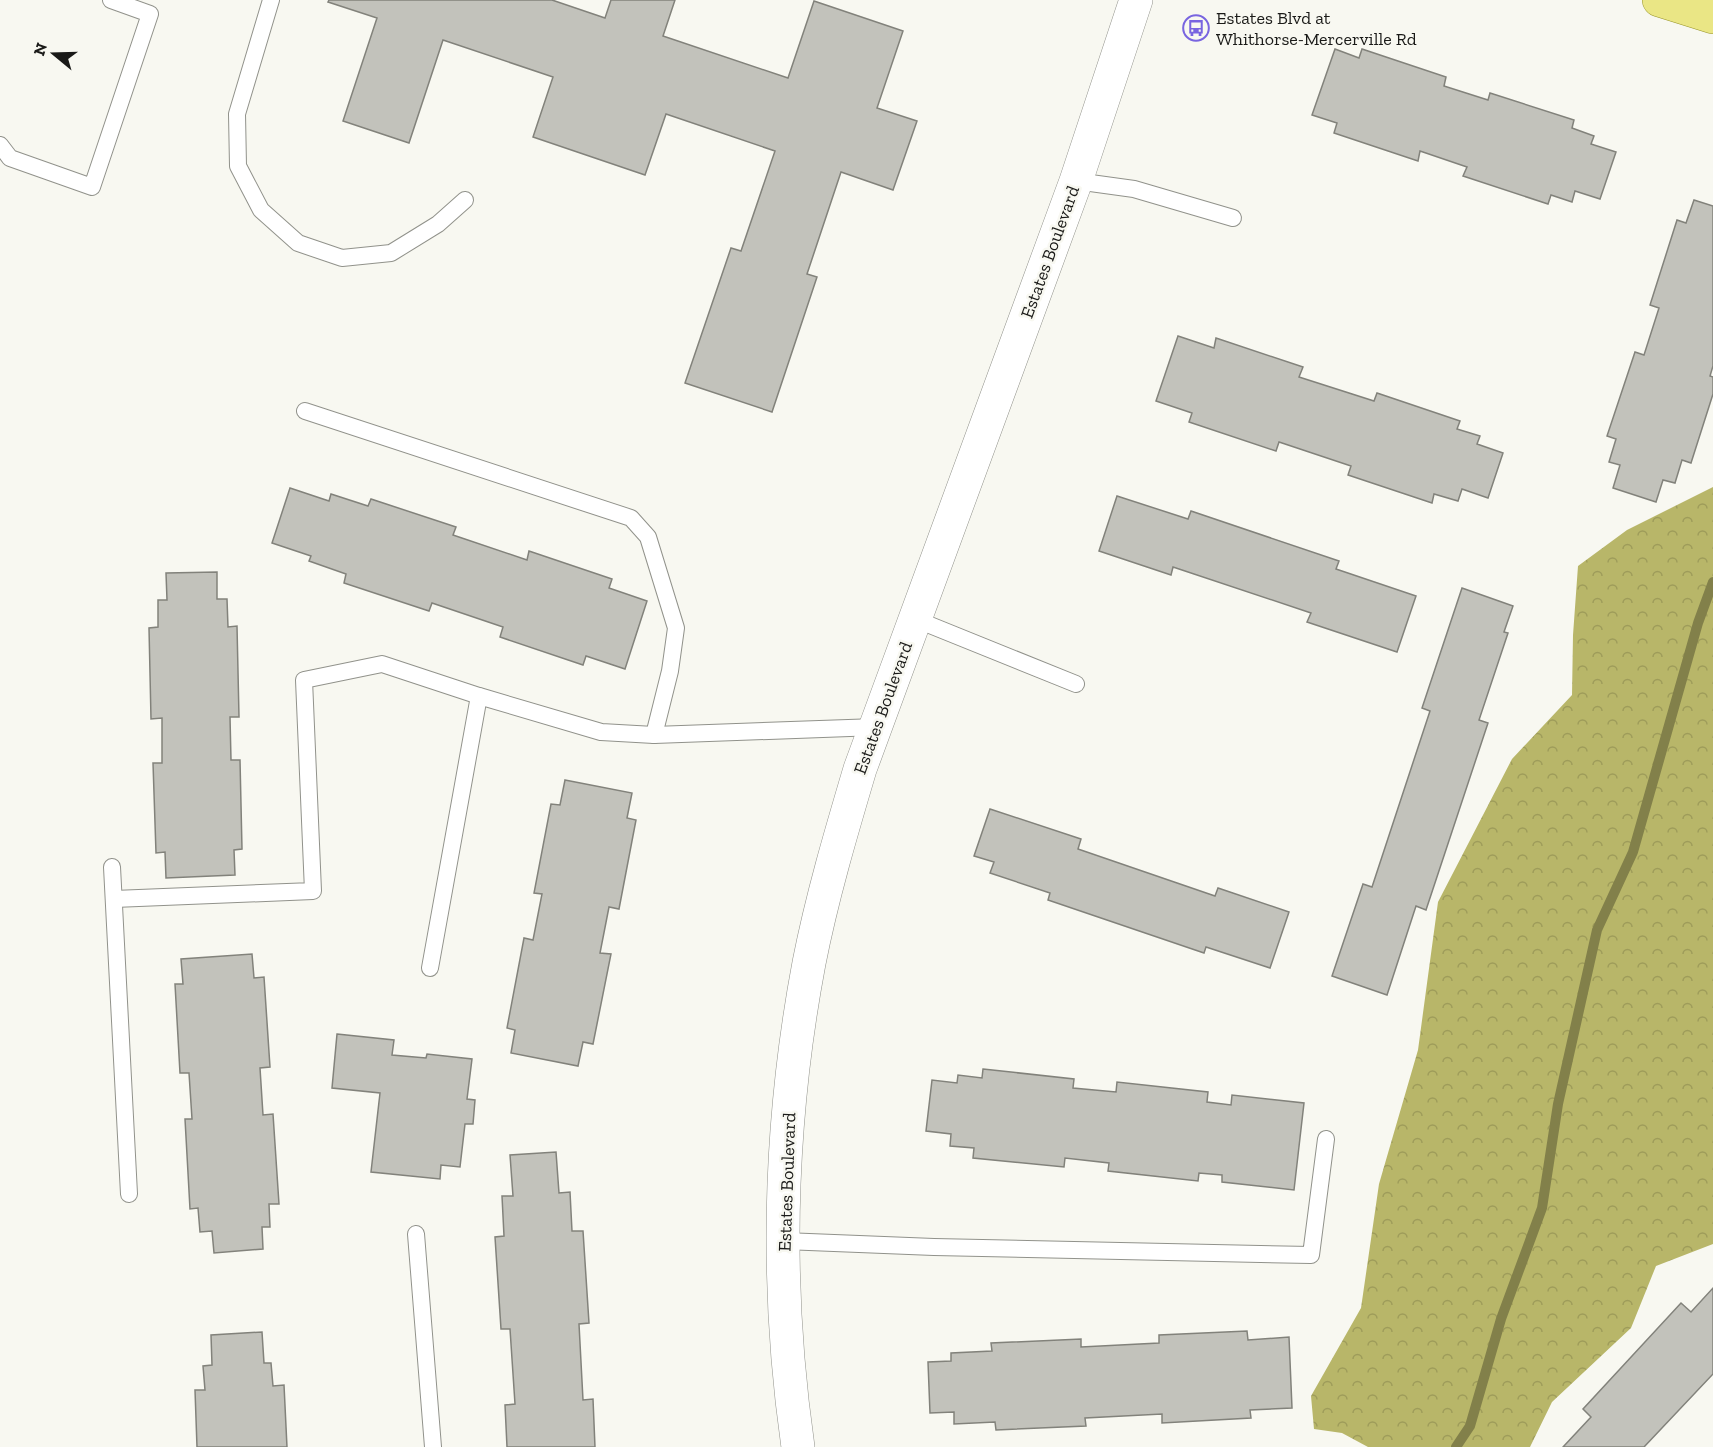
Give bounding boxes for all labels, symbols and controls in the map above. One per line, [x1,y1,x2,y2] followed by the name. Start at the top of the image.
[1216,7,1417,50] place label: Estates Blvd at Whithorse-Mercerville Rd
[1181,13,1211,43] bus stop icon: Estates Blvd at Whithorse-Mercerville Rd
[24,24,84,84] north arrow
[29,40,51,58] text: N
[1016,183,1084,321] street label: Estates Boulevard
[849,639,917,777] street label: Estates Boulevard
[774,1112,800,1252] street label: Estates Boulevard

